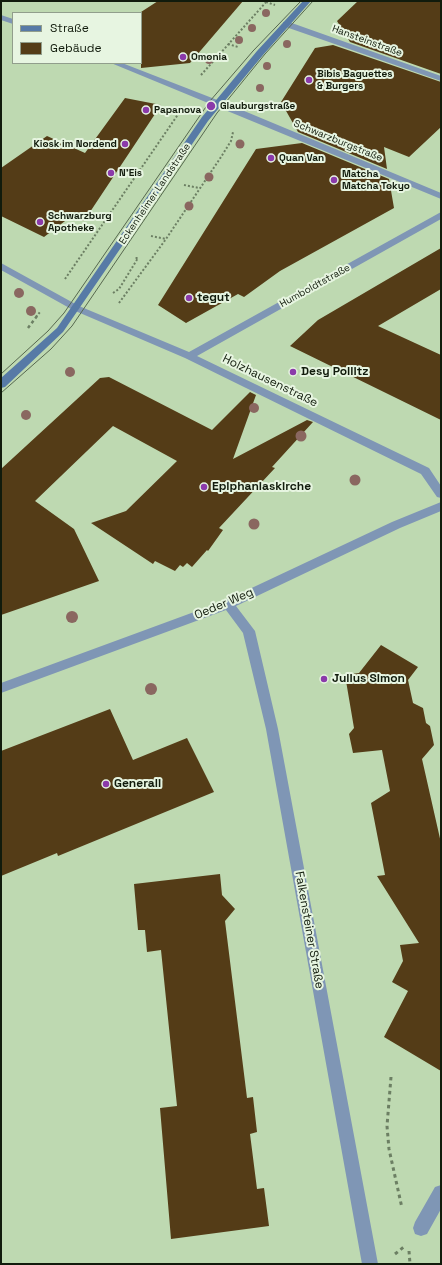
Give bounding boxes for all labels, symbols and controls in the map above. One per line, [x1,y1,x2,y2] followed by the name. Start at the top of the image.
[12,12,142,64] legend
[50,20,89,36] text: Straße
[330,23,404,59] street label: Hansteinstraße
[50,40,102,56] text: Gebäude
[191,51,227,63] place label: Omonia
[178,52,188,62] marker: Omonia
[317,68,393,92] place label: Bibis Baguettes & Burgers
[304,75,314,85] marker: Bibis Baguettes & Burgers
[205,100,217,112] marker: Glauburgstraße
[220,100,295,112] place label: Glauburgstraße
[154,104,201,116] place label: Papanova
[141,105,151,115] marker: Papanova
[292,118,384,164] street label: Schwarzburgstraße
[34,138,117,150] place label: Kiosk im Nordend
[120,139,130,149] marker: Kiosk im Nordend
[117,141,193,247] street label: Eckenheimer Landstraße
[279,152,324,164] place label: Quan Van
[266,153,276,163] marker: Quan Van
[119,167,142,179] place label: N'Eis
[106,168,116,178] marker: N'Eis
[342,168,410,192] place label: Matcha Matcha Tokyo
[329,175,339,185] marker: Matcha Matcha Tokyo
[48,210,112,234] place label: Schwarzburg Apotheke
[35,217,45,227] marker: Schwarzburg Apotheke
[278,262,352,310] street label: Humboldtstraße
[197,291,230,305] place label: tegut
[184,293,194,303] marker: tegut
[220,352,320,410] street label: Holzhausenstraße
[301,365,368,379] place label: Desy Pollitz
[288,367,298,377] marker: Desy Pollitz
[212,480,311,494] place label: Epiphaniaskirche
[199,482,209,492] marker: Epiphaniaskirche
[192,585,256,623] street label: Oeder Weg
[332,672,405,686] place label: Julius Simon
[319,674,329,684] marker: Julius Simon
[114,777,161,791] place label: Generali
[101,779,111,789] marker: Generali
[292,870,326,990] street label: Falkensteiner Straße

